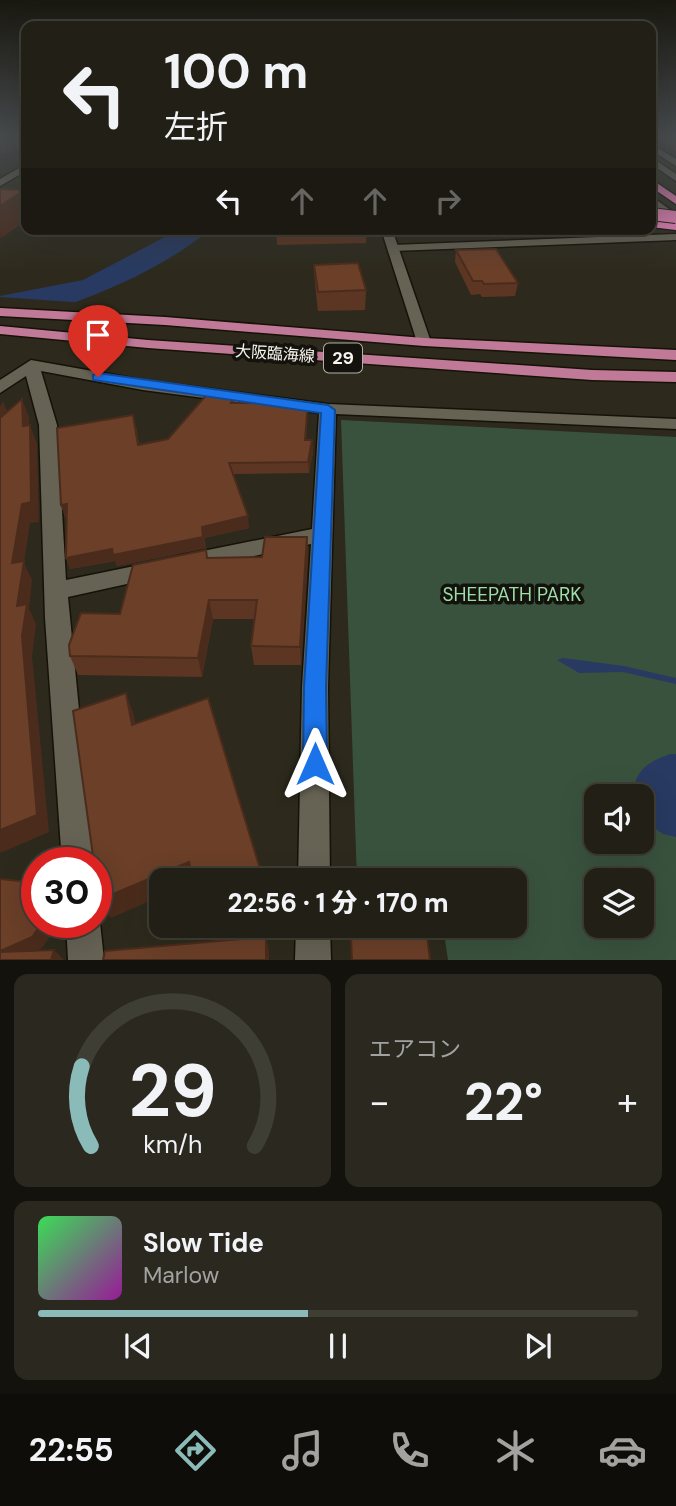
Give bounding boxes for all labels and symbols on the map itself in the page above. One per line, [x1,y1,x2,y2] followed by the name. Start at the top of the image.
[68,305,128,377] pin
[234,340,316,367] street label: 大阪臨海線
[324,344,362,372] road number: 29
[443,582,581,607] park label: SHEEPATH PARK
[278,727,352,801] position arrow
[21,847,112,938] speed limit sign: 30

